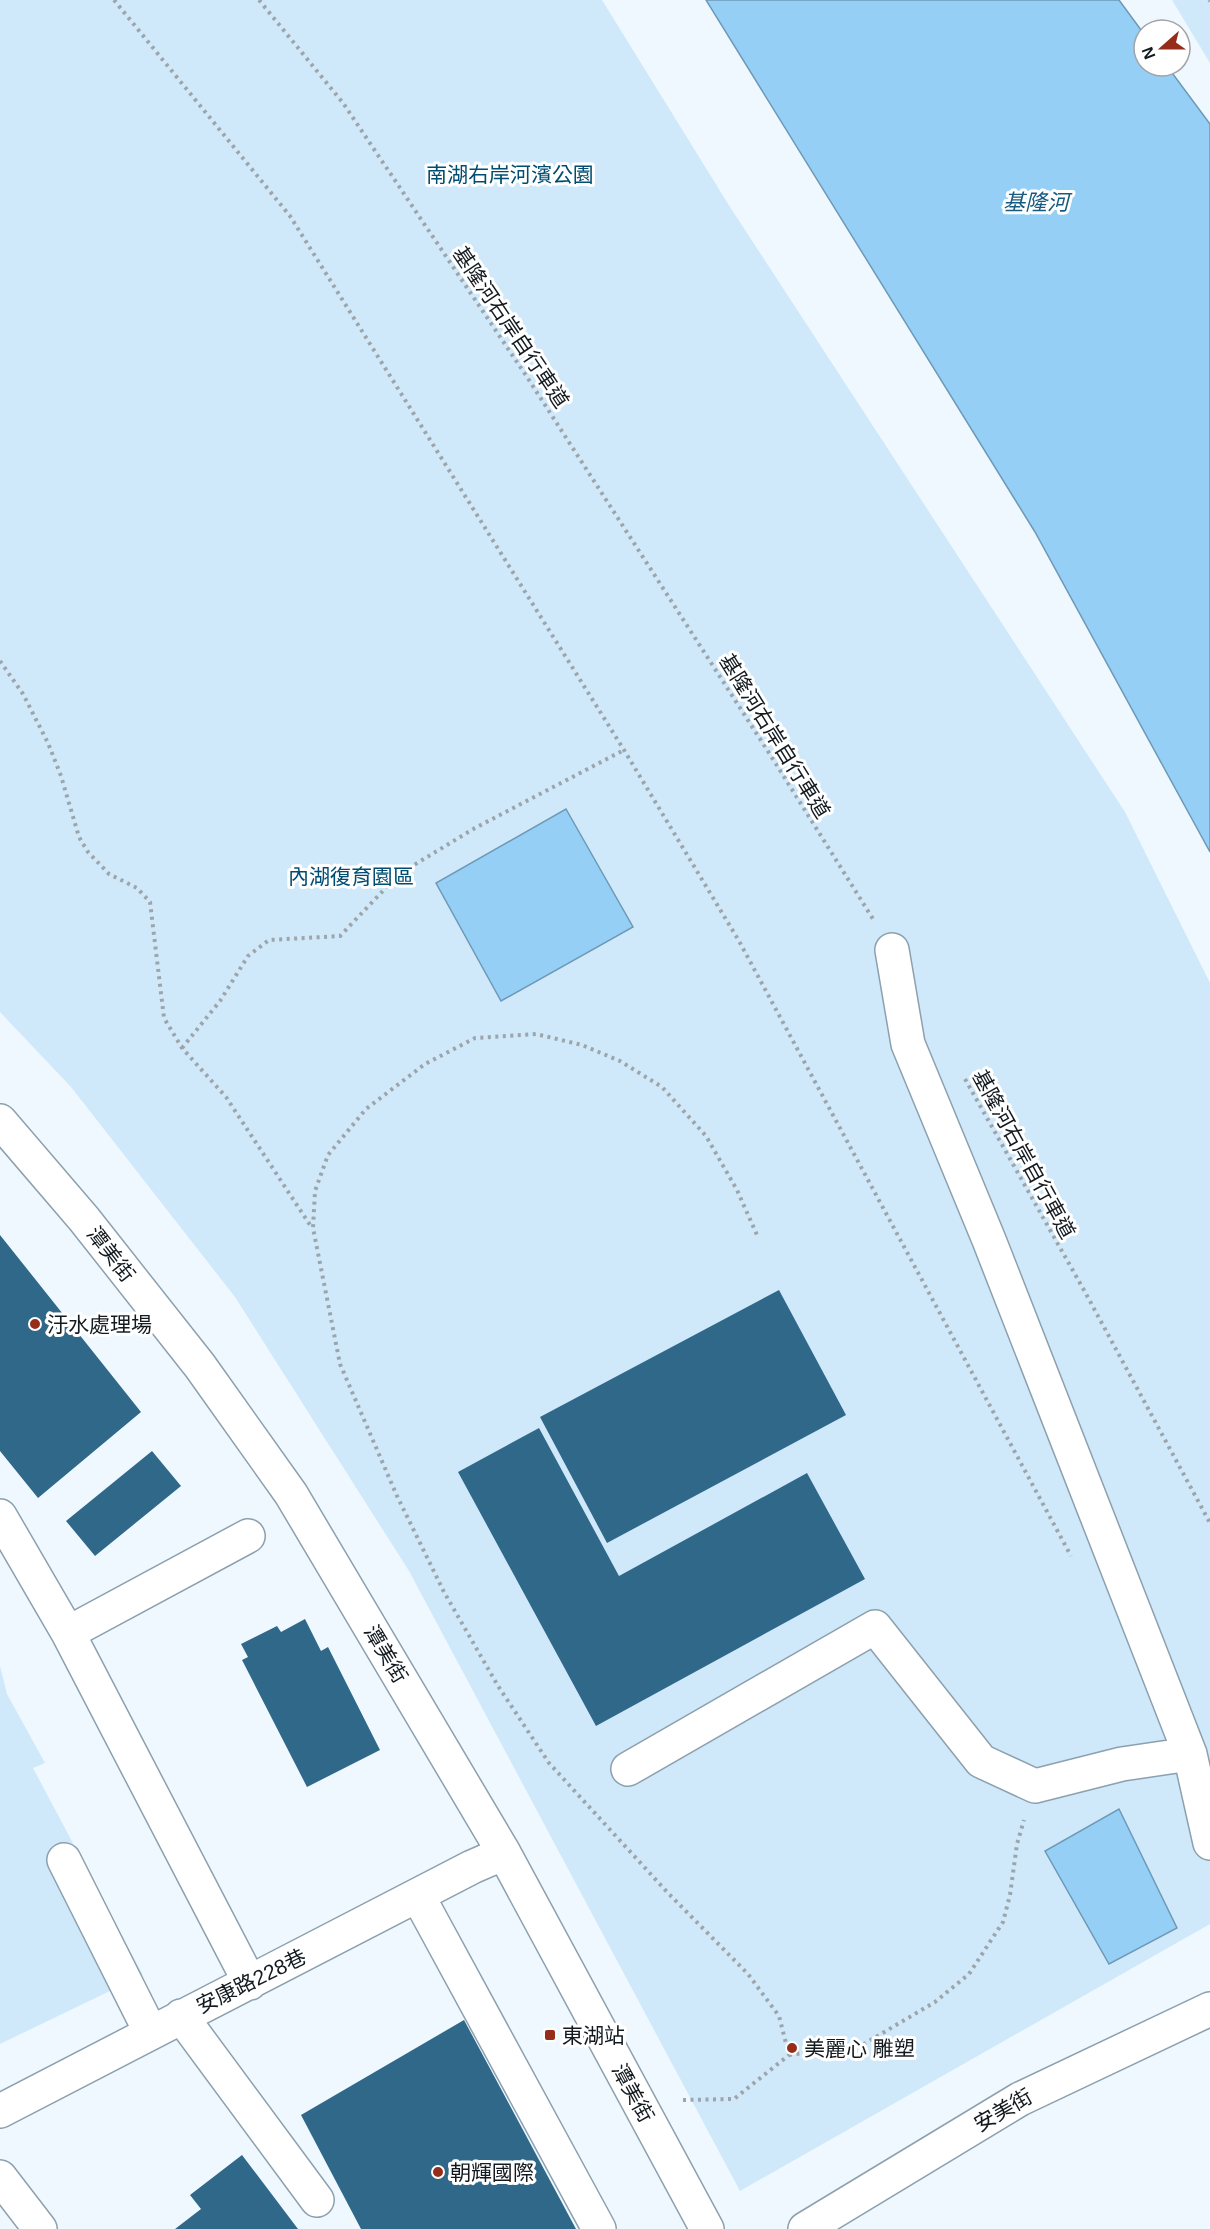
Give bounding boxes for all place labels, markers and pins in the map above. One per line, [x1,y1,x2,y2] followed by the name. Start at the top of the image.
[47,1313,152,1336] place label: 汙水處理場
[28,1317,42,1331] marker: 汙水處理場
[562,2024,625,2047] place label: 東湖站
[543,2028,557,2042] marker: 東湖站
[804,2037,915,2060] place label: 美麗心 雕塑
[785,2041,799,2055] marker: 美麗心 雕塑
[450,2161,534,2184] place label: 朝輝國際
[431,2165,445,2179] marker: 朝輝國際

